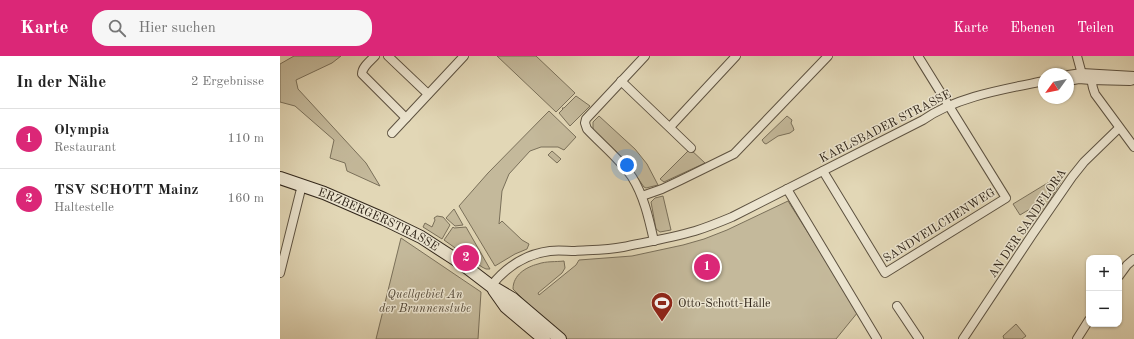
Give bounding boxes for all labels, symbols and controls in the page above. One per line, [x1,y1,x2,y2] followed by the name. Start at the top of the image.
[92,10,372,46] search box
[106,17,128,39] icon: search
[20,19,68,38] text: Karte
[138,21,216,36] text: Hier suchen
[954,21,988,35] text: Karte
[1010,21,1055,35] text: Ebenen
[1077,21,1114,35] text: Teilen
[1038,68,1074,104] north arrow
[16,74,106,91] text: In der Nähe
[191,75,264,88] text: 2 Ergebnisse
[818,88,953,165] street label: KARLSBADER STRASSE
[54,123,109,138] text: Olympia
[25,132,33,145] text: 1
[227,132,264,145] text: 110 m
[54,141,116,154] text: Restaurant
[617,155,637,175] your location
[987,167,1069,280] street label: AN DER SANDFLORA
[54,183,198,198] text: TSV SCHOTT Mainz
[316,186,441,254] street label: ERZBERGERSTRASSE
[881,186,998,265] street label: SANDVEILCHENWEG
[25,192,33,205] text: 2
[227,192,264,205] text: 160 m
[54,201,114,214] text: Haltestelle
[453,243,479,273] pin: 2
[694,252,720,282] pin: 1
[1086,255,1122,327] map controls
[1086,255,1122,291] button: +
[379,289,471,315] park label: Quellgebiet An der Brunnenstube
[649,290,675,323] sports icon: Otto-Schott-Halle
[1086,291,1122,327] button: −
[678,298,771,310] place label: Otto-Schott-Halle

